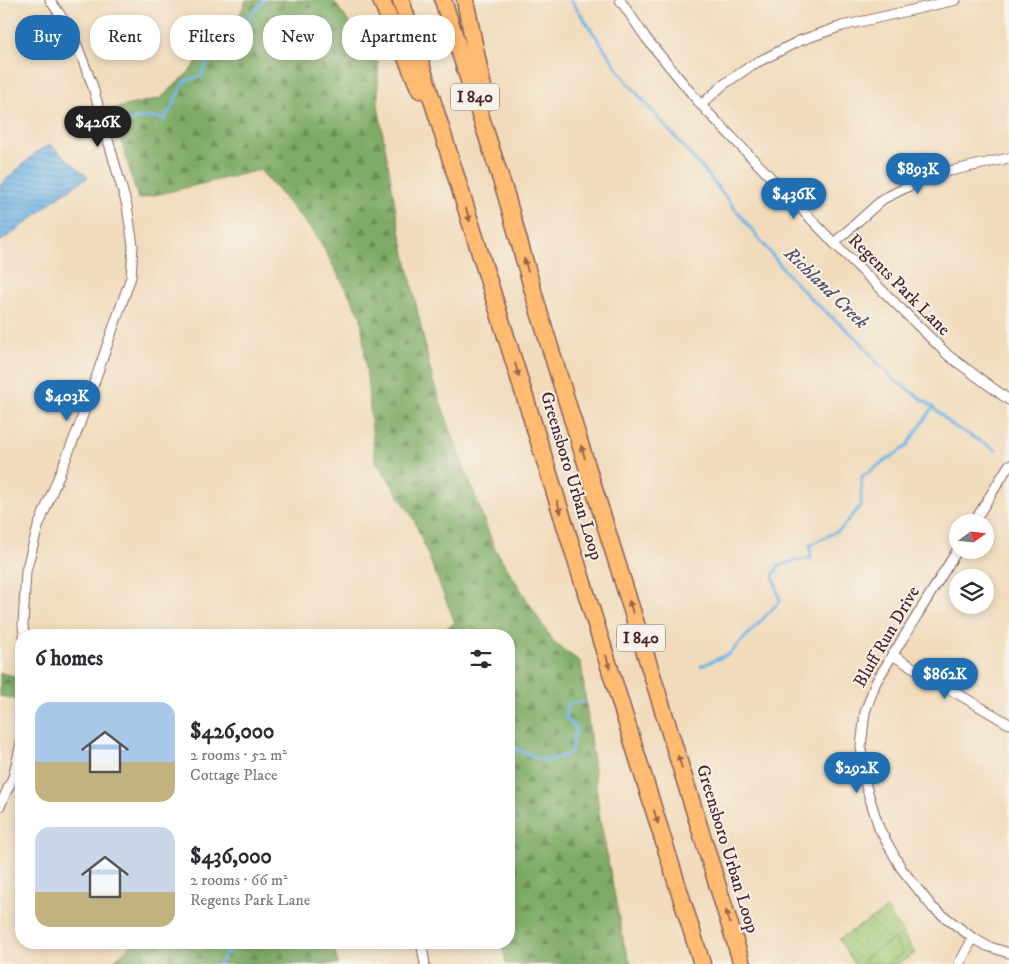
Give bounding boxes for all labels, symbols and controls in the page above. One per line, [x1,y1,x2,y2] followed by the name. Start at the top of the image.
[15,15,80,60] chip: Buy
[90,15,160,60] chip: Rent
[170,15,253,60] chip: Filters
[263,15,332,60] chip: New
[342,15,455,60] chip: Apartment
[451,84,499,110] road number: I 840
[63,106,133,148] pin: $426K
[75,112,121,132] text: $426K
[883,152,953,195] pin: $893K
[897,159,939,179] text: $893K
[759,178,829,220] pin: $436K
[772,184,816,204] text: $436K
[465,208,473,223] one-way arrow
[843,229,955,341] street label: Regents Park Lane
[778,242,873,334] water label: Richland Creek
[521,257,529,272] one-way arrow
[513,363,521,378] one-way arrow
[32,380,102,422] pin: $403K
[45,386,89,406] text: $403K
[535,389,607,563] street label: Greensboro Urban Loop
[578,444,586,459] one-way arrow
[556,499,564,514] one-way arrow
[949,514,994,559] north arrow
[949,514,994,614] map controls
[949,569,994,614] button: layers
[849,582,925,692] street label: Bluff Run Drive
[627,600,635,615] one-way arrow
[617,624,665,651] road number: I 840
[467,645,495,673] icon: filters
[35,646,103,672] text: 6 homes
[604,654,612,669] one-way arrow
[910,658,980,700] pin: $862K
[923,664,967,684] text: $862K
[190,719,274,745] text: $426,000
[75,722,135,782] icon: home
[190,745,287,765] text: 2 rooms · 52 m²
[822,752,892,794] pin: $292K
[675,755,683,770] one-way arrow
[835,758,879,778] text: $292K
[691,762,763,936] street label: Greensboro Urban Loop
[190,765,278,785] text: Cottage Place
[652,810,660,825] one-way arrow
[190,844,272,870] text: $436,000
[75,847,135,907] icon: home
[190,870,288,890] text: 2 rooms · 66 m²
[190,890,310,910] text: Regents Park Lane
[724,910,731,925] one-way arrow

